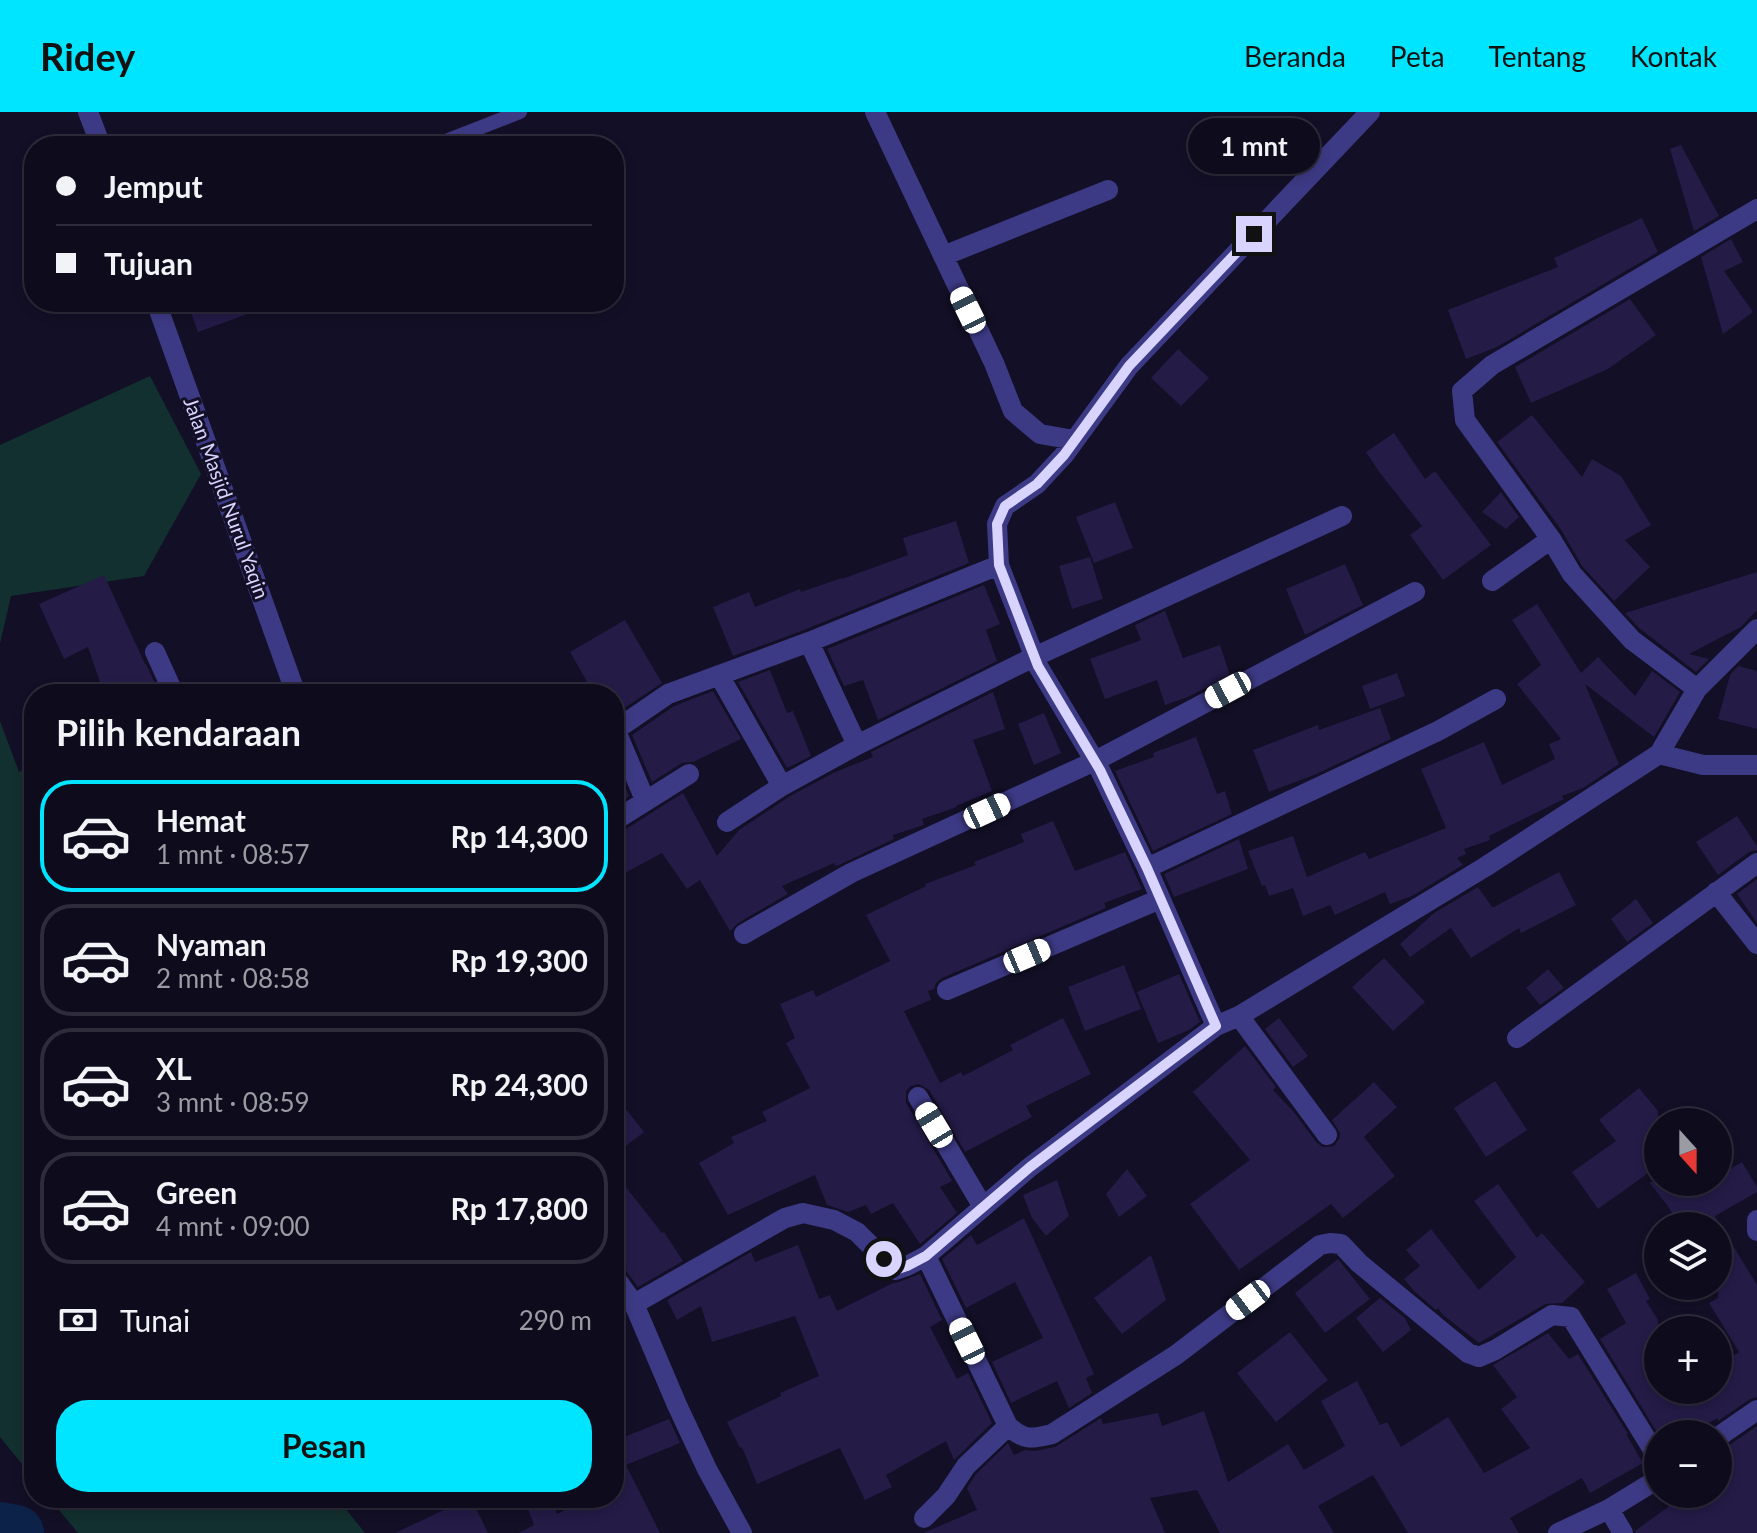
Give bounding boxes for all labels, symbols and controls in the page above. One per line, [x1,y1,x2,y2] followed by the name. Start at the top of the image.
[40,33,135,79] text: Ridey
[1244,39,1346,73] text: Beranda
[1390,39,1445,73] text: Peta
[1489,39,1586,73] text: Tentang
[1630,39,1717,73] text: Kontak
[1188,118,1320,174] callout: 1 mnt
[1220,130,1288,162] text: 1 mnt
[104,168,203,204] text: Jemput
[1236,216,1272,252] route end
[104,245,193,281] text: Tujuan
[947,283,989,337] car
[179,394,275,602] street label: Jalan Masjid Nurul Yaqin
[1201,668,1255,712] car
[56,710,301,754] text: Pilih kendaraan
[960,790,1014,832] car
[60,800,132,872] icon: car
[156,802,246,838] text: Hemat
[451,818,588,854] text: Rp 14,300
[156,838,310,870] text: 1 mnt · 08:57
[60,924,132,996] icon: car
[156,926,267,962] text: Nyaman
[1000,936,1054,976] car
[451,942,588,978] text: Rp 19,300
[156,962,310,994] text: 2 mnt · 08:58
[60,1048,132,1120] icon: car
[156,1050,192,1086] text: XL
[451,1066,588,1102] text: Rp 24,300
[156,1086,310,1118] text: 3 mnt · 08:59
[911,1098,957,1152] car
[1644,1108,1732,1196] north arrow
[1644,1108,1732,1508] map controls
[60,1172,132,1244] icon: car
[156,1174,237,1210] text: Green
[451,1190,588,1226] text: Rp 17,800
[156,1210,310,1242] text: 4 mnt · 09:00
[1644,1212,1732,1300] button: layers
[866,1241,902,1277] route start
[1222,1276,1274,1324] car
[56,1298,100,1342] icon: cash
[120,1302,190,1338] text: Tunai
[519,1304,592,1336] text: 290 m
[946,1314,988,1368] car
[1644,1316,1732,1404] button: +
[56,1400,592,1492] button: Pesan
[1644,1420,1732,1508] button: −

